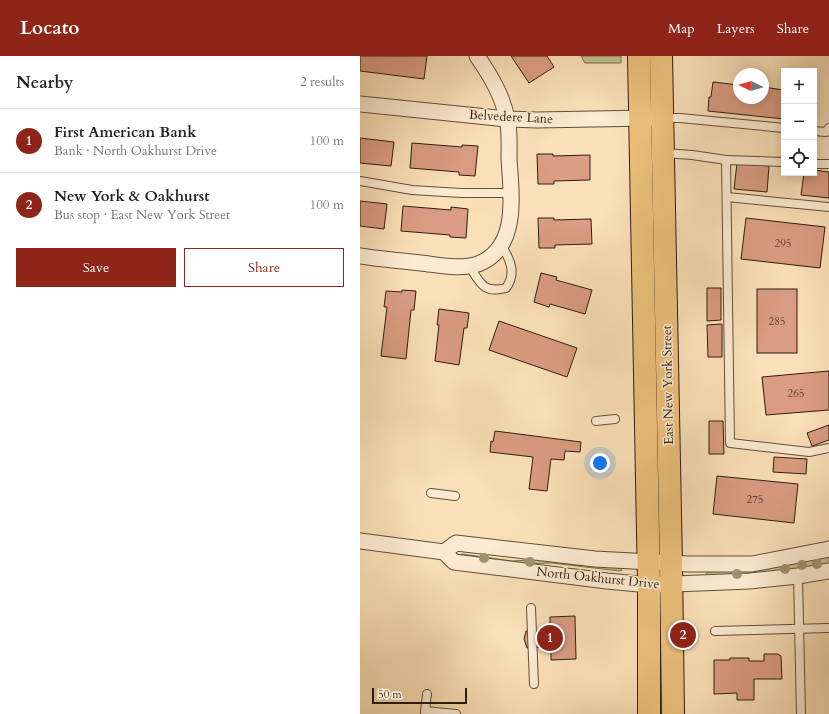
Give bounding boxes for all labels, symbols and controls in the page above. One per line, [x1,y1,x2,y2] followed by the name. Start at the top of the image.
[20,15,79,41] text: Locato
[668,19,695,38] text: Map
[717,19,755,38] text: Layers
[777,19,809,38] text: Share
[733,68,769,104] north arrow
[781,68,817,176] map controls
[781,68,817,104] button: +
[16,71,73,94] text: Nearby
[300,73,344,91] text: 2 results
[781,104,817,140] button: −
[468,106,554,128] street label: Belvedere Lane
[54,122,197,142] text: First American Bank
[26,132,32,150] text: 1
[310,132,344,150] text: 100 m
[781,140,817,176] button: locate
[54,142,217,160] text: Bank · North Oakhurst Drive
[54,186,210,206] text: New York & Oakhurst
[26,196,32,214] text: 2
[310,196,344,214] text: 100 m
[54,206,230,224] text: Bus stop · East New York Street
[775,236,791,251] house number: 295
[16,248,176,287] button: Save
[184,248,344,287] button: Share
[769,314,785,329] house number: 285
[658,325,678,445] street label: East New York Street
[788,386,804,401] house number: 265
[590,453,610,473] your location
[747,492,763,507] house number: 275
[535,563,661,593] street label: North Oakhurst Drive
[670,620,696,650] pin: 2
[537,623,563,653] pin: 1
[372,686,467,705] scale bar
[378,687,402,702] text: 50 m

